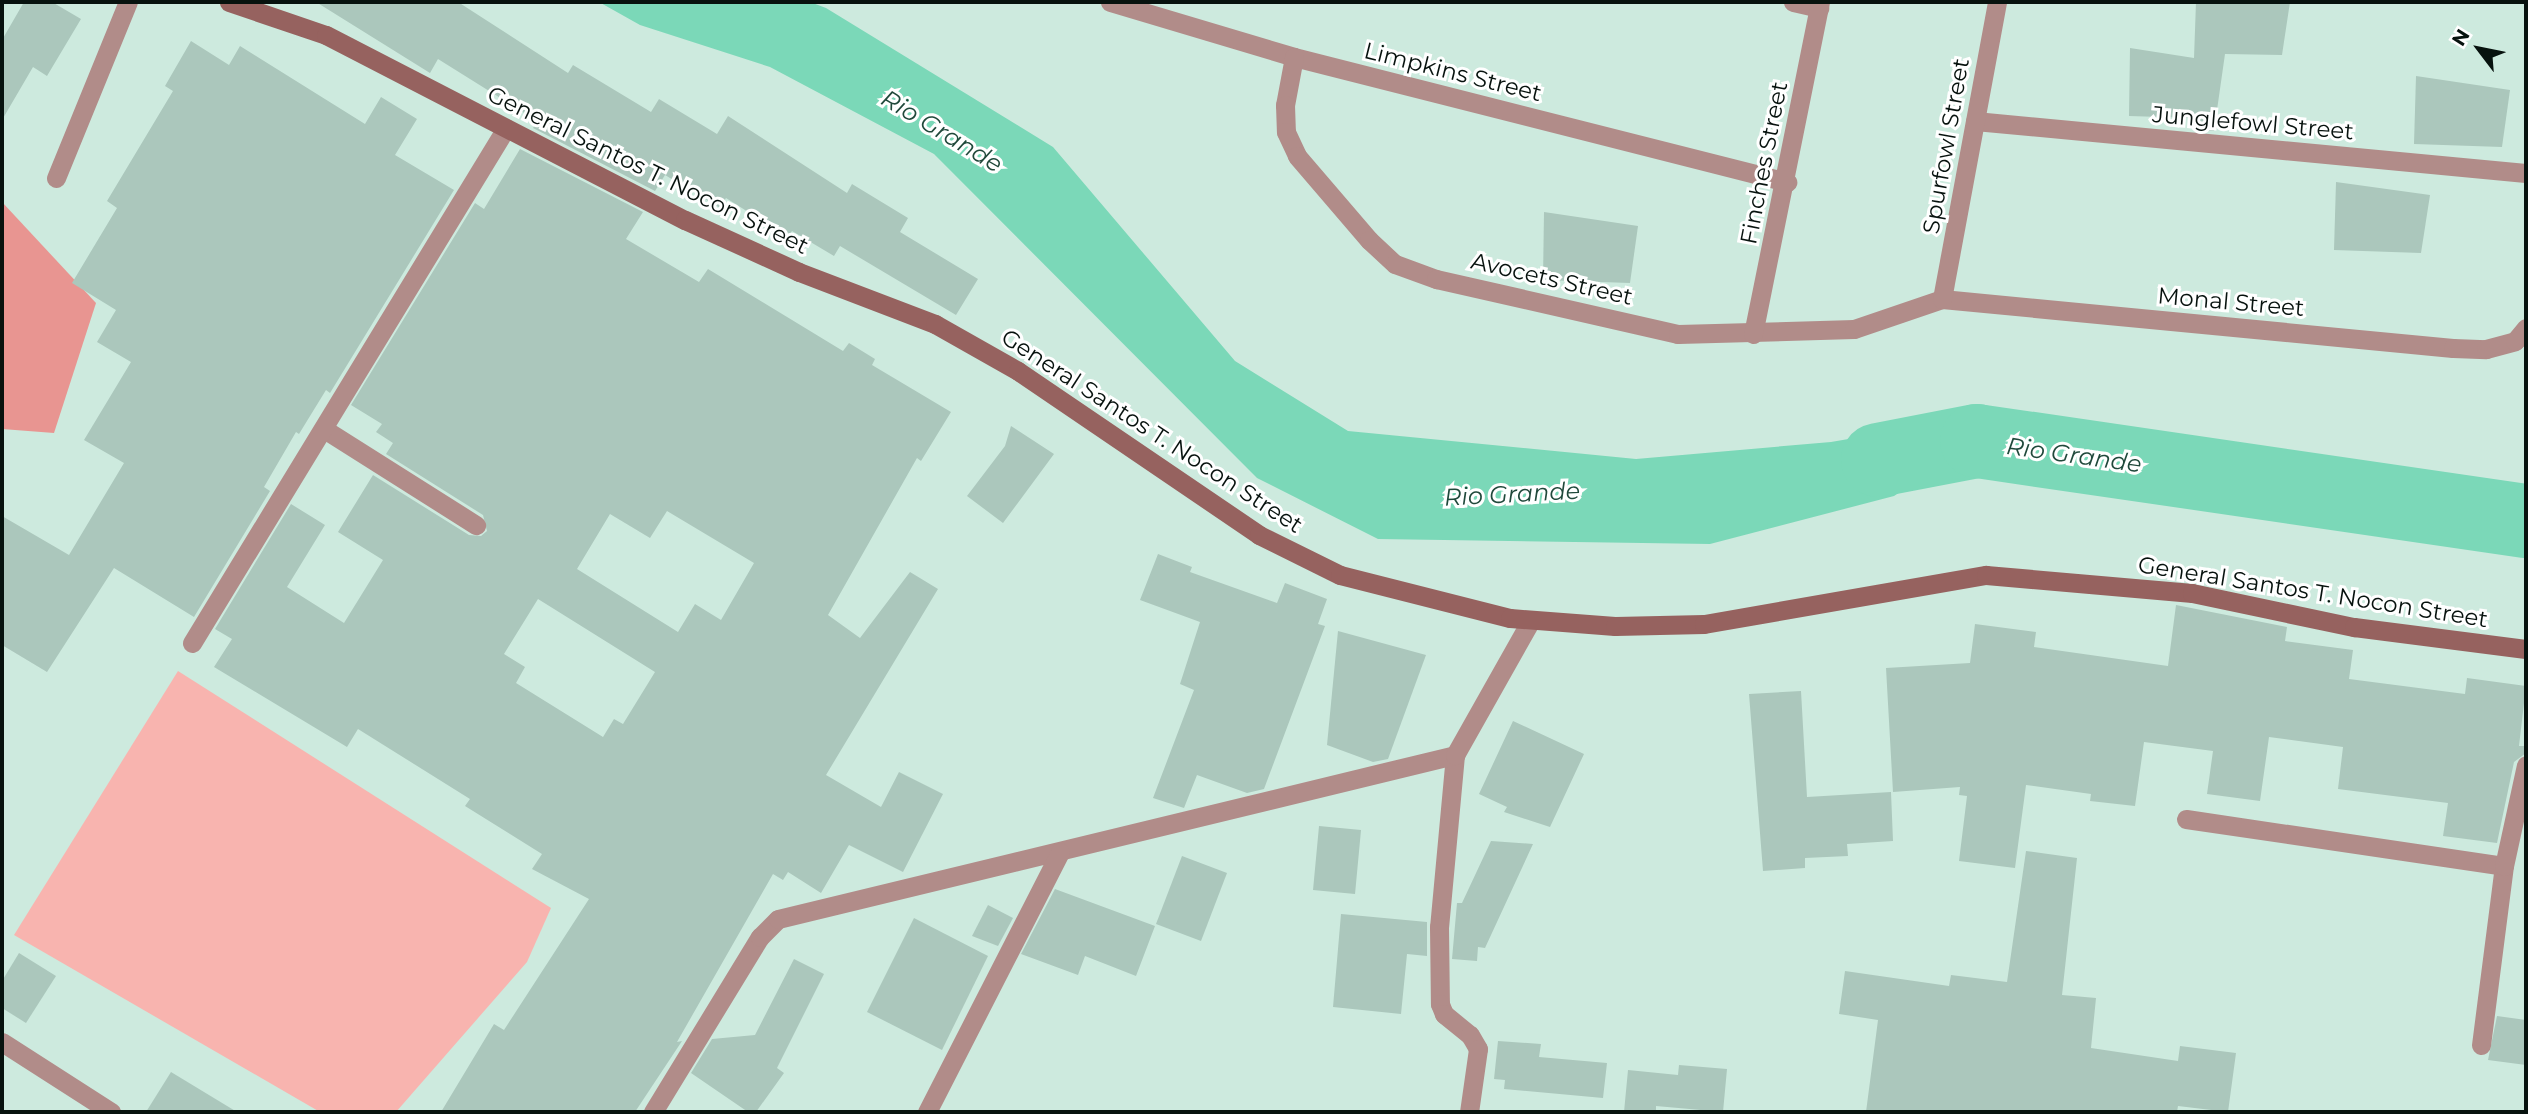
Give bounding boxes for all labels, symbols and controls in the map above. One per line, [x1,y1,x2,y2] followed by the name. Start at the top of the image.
[2444,14,2514,84] north arrow
[2447,25,2475,50] text: N
[1361,37,1545,107] street label: Limpkins Street
[1917,56,1975,236] street label: Spurfowl Street
[1735,79,1793,247] street label: Finches Street
[483,80,813,260] street label: General Santos T. Nocon Street
[876,84,1008,178] water label: Rio Grande
[2151,100,2355,146] street label: Junglefowl Street
[1468,247,1636,311] street label: Avocets Street
[2156,282,2306,322] street label: Monal Street
[996,323,1308,539] street label: General Santos T. Nocon Street
[2005,431,2143,479] water label: Rio Grande
[1443,476,1581,512] water label: Rio Grande
[2136,551,2490,633] street label: General Santos T. Nocon Street

